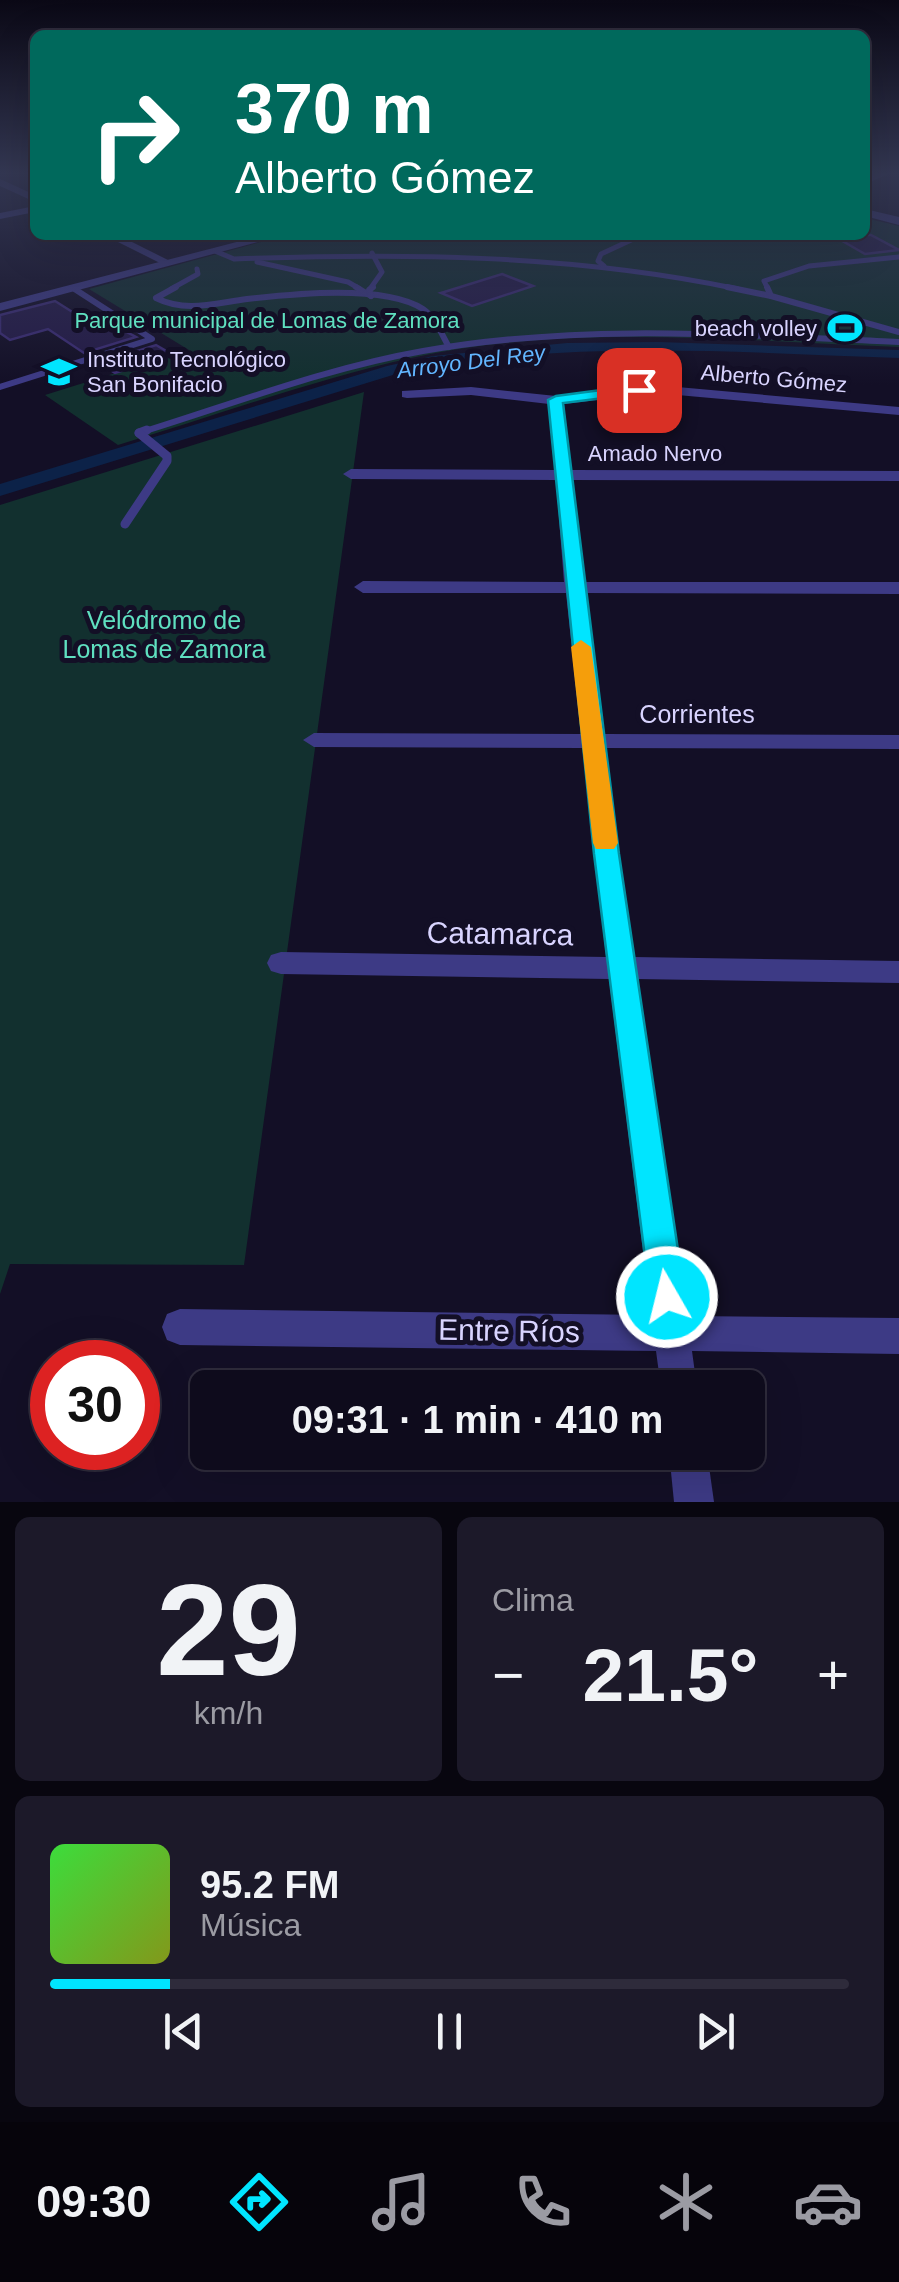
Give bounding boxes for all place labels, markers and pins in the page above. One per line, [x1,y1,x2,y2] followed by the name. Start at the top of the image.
[826,309,864,347] sports icon: beach volley
[695,316,817,341] place label: beach volley
[87,347,286,397] place label: Instituto Tecnológico San Bonifacio
[597,348,682,433] pin
[40,353,78,391] school or university icon: Instituto Tecnológico San Bonifacio

